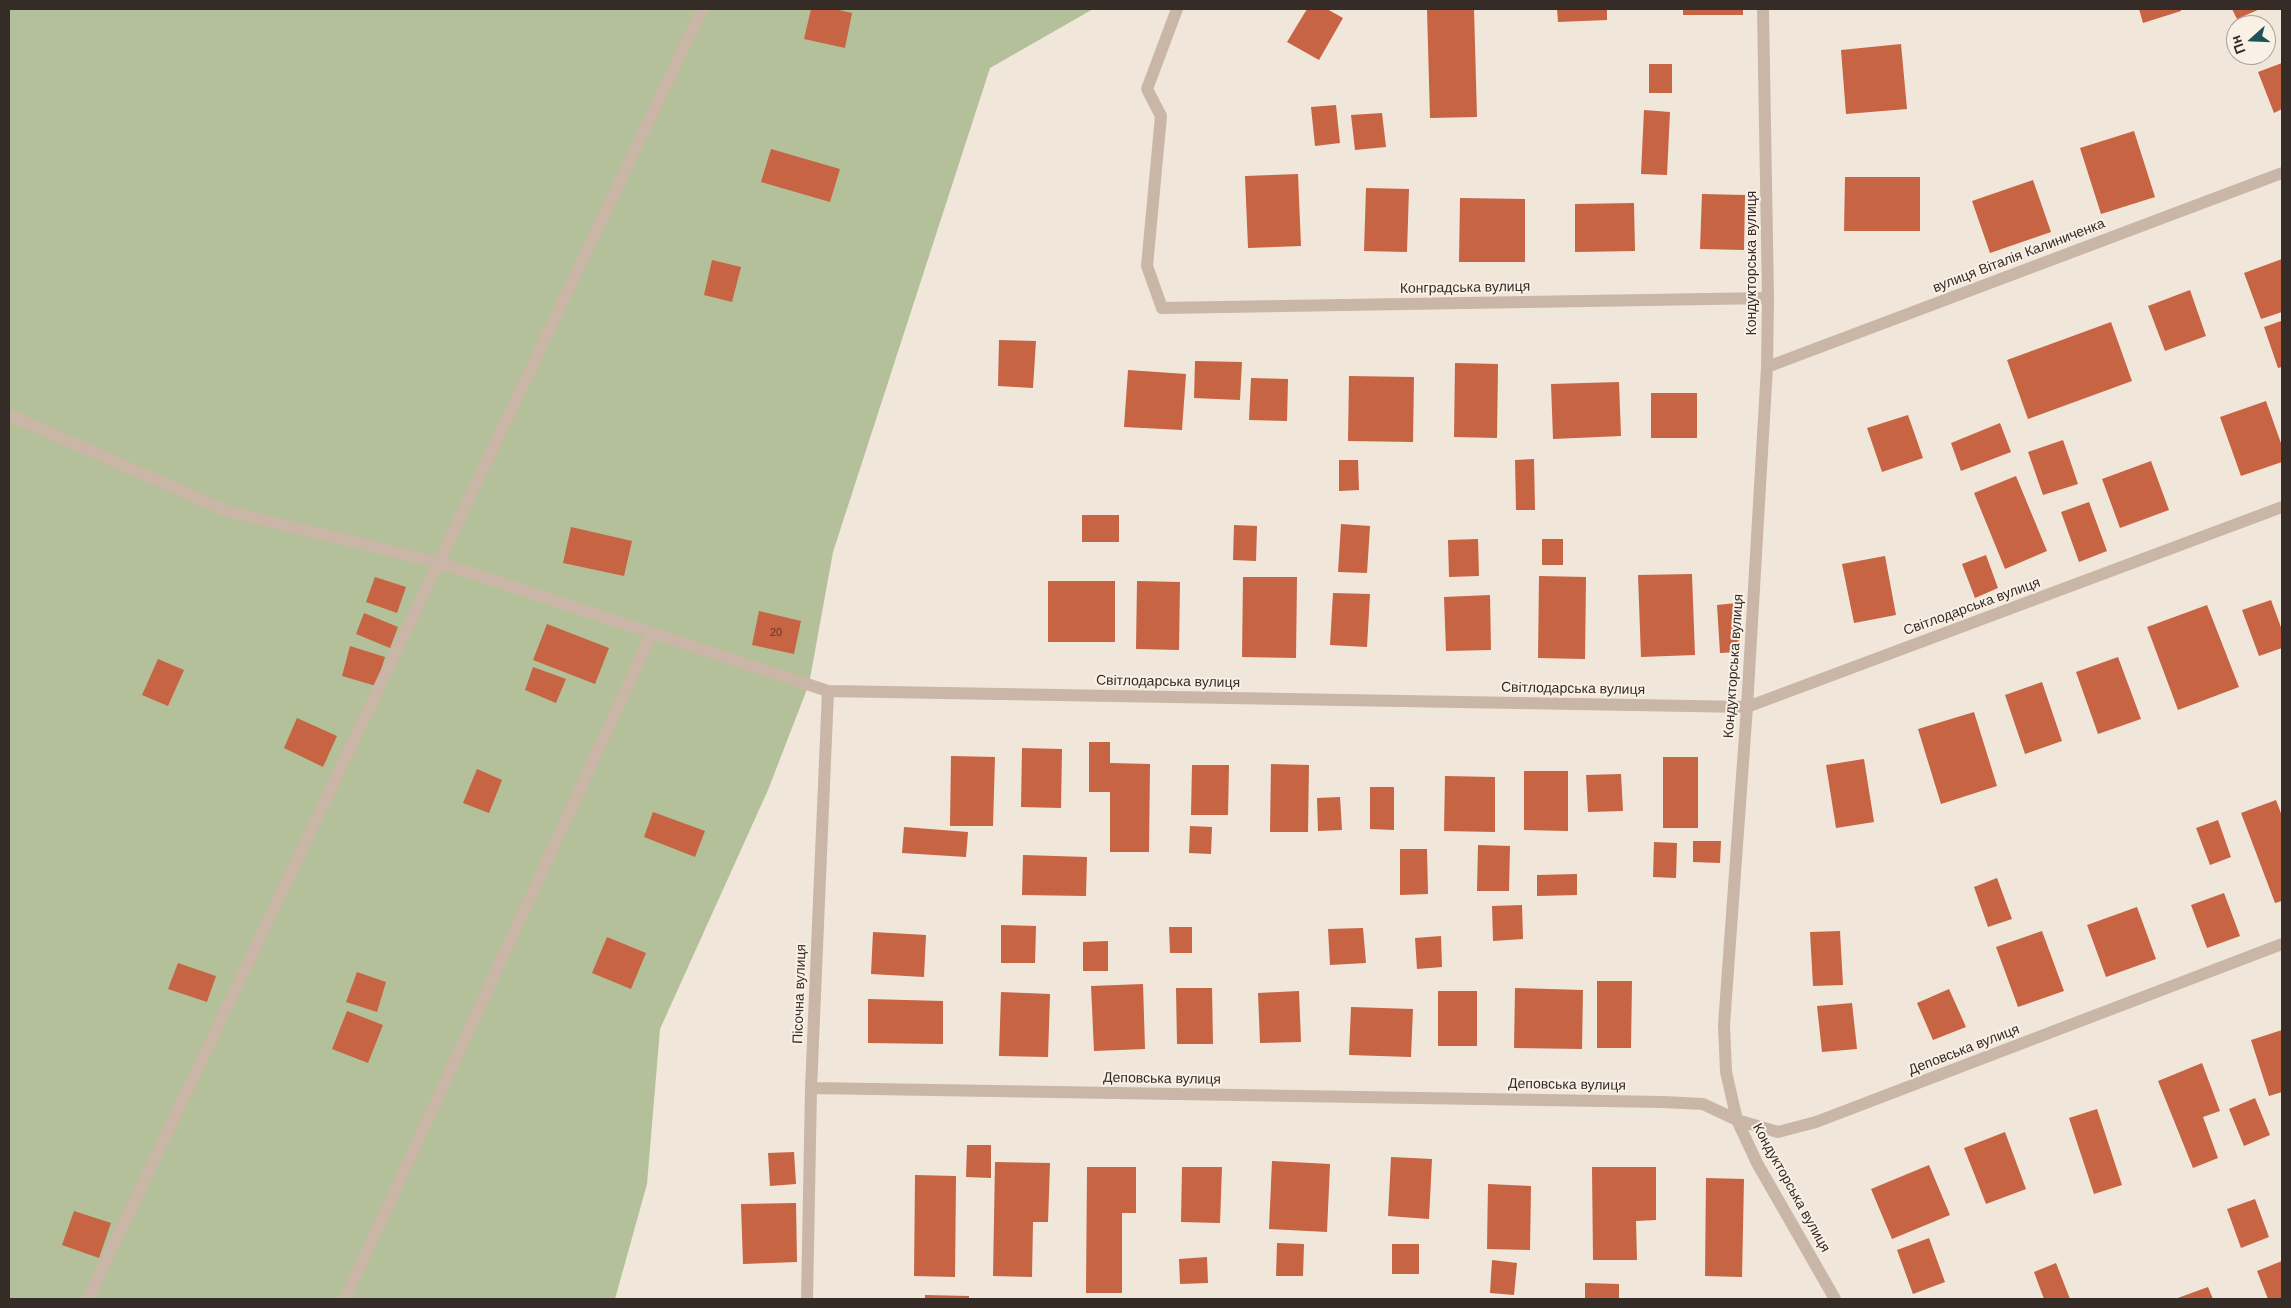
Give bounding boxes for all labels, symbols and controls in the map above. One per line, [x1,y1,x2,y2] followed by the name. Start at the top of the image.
[2226,15,2276,65] north arrow
[2227,33,2249,56] text: Пн
[1744,191,1760,335] street label: Кондукторська вулиця
[1931,215,2107,297] street label: вулиця Віталія Калиниченка
[1400,278,1530,298] street label: Конградська вулиця
[1901,574,2043,640] street label: Світлодарська вулиця
[1721,593,1747,739] street label: Кондукторська вулиця
[770,626,782,640] house number: 20
[1096,672,1240,692] street label: Світлодарська вулиця
[1501,679,1645,699] street label: Світлодарська вулиця
[790,944,810,1044] street label: Пісочна вулиця
[1906,1021,2022,1079] street label: Деповська вулиця
[1103,1070,1221,1088] street label: Деповська вулиця
[1508,1076,1626,1094] street label: Деповська вулиця
[1749,1121,1833,1255] street label: Кондукторська вулиця

